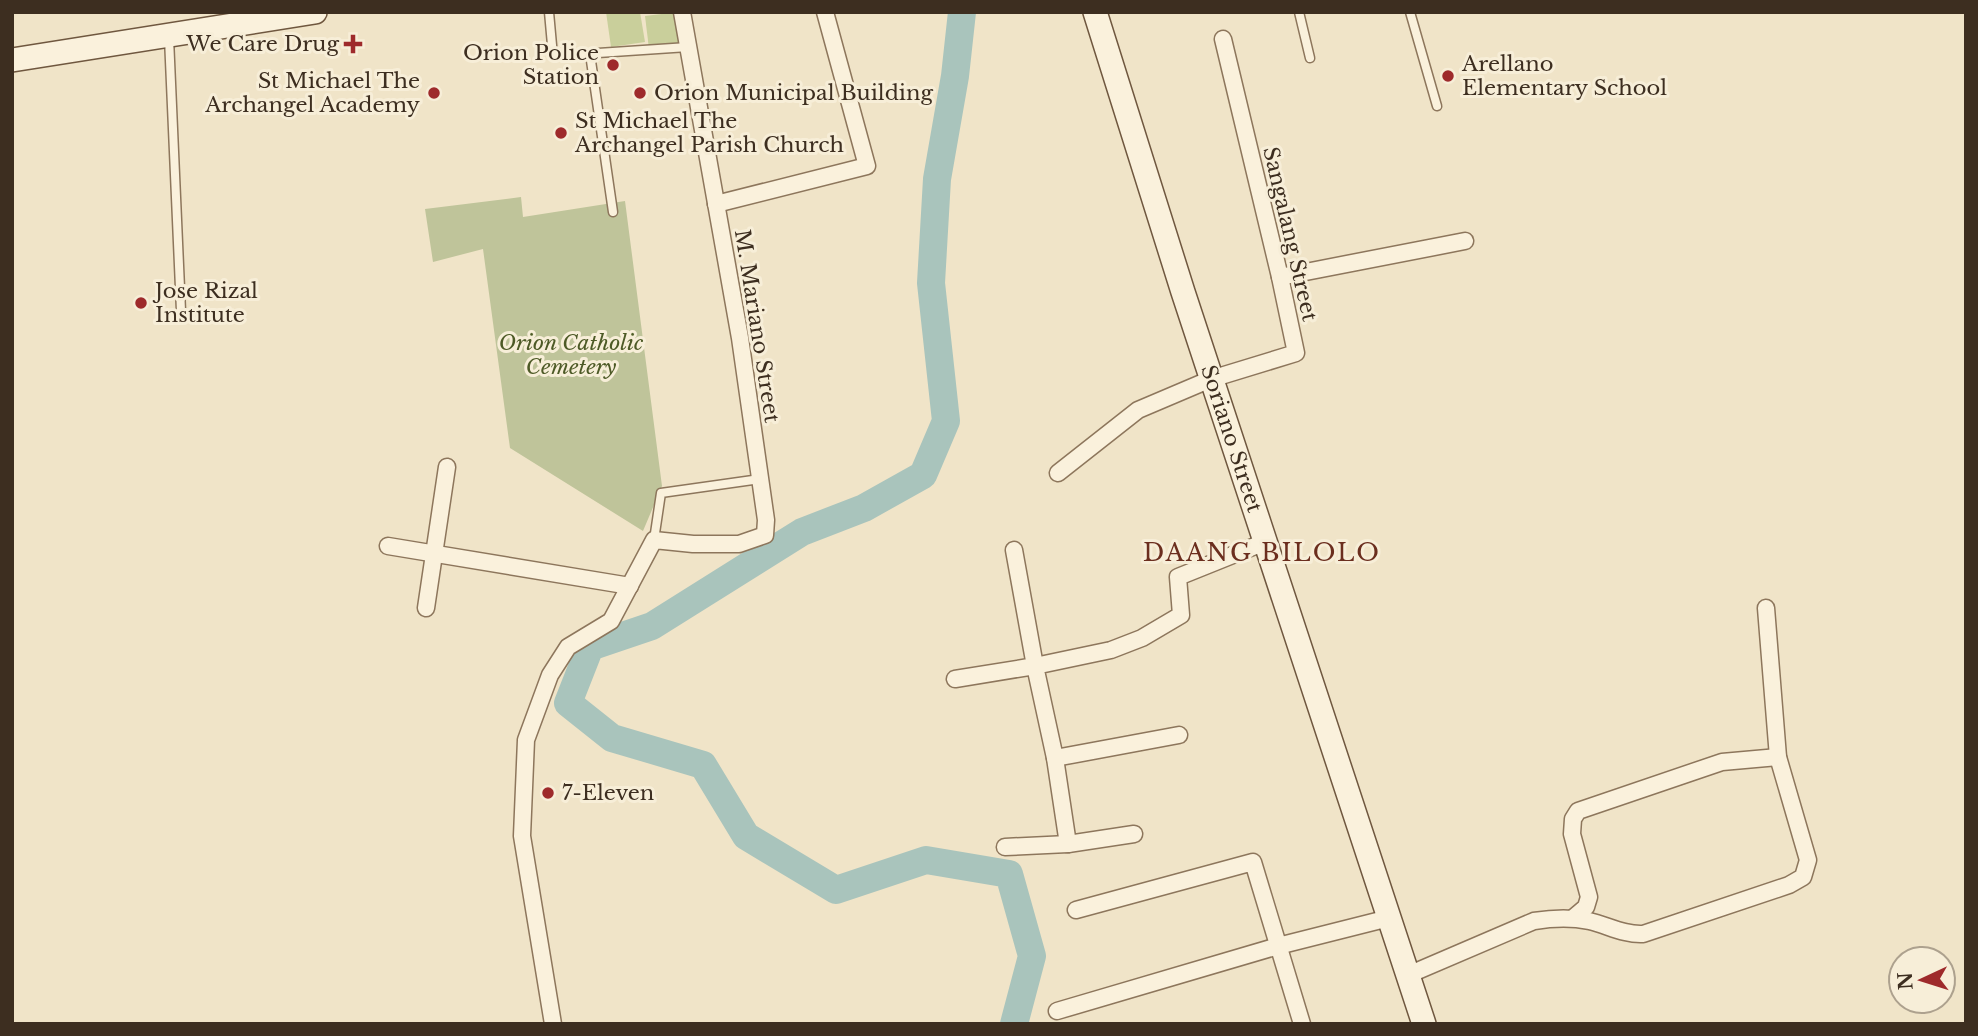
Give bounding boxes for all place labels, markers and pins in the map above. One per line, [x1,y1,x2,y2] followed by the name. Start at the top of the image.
[185,31,339,57] place label: We Care Drug
[345,36,361,52] marker: We Care Drug
[463,40,599,90] place label: Orion Police Station
[1461,51,1667,101] place label: Arellano Elementary School
[605,57,621,73] marker: Orion Police Station
[204,68,421,118] place label: St Michael The Archangel Academy
[1440,68,1456,84] marker: Arellano Elementary School
[654,80,933,106] place label: Orion Municipal Building
[426,85,442,101] marker: St Michael The Archangel Academy
[632,85,648,101] marker: Orion Municipal Building
[574,108,844,158] place label: St Michael The Archangel Parish Church
[553,125,569,141] marker: St Michael The Archangel Parish Church
[152,278,258,328] place label: Jose Rizal Institute
[133,295,149,311] marker: Jose Rizal Institute
[562,780,654,806] place label: 7-Eleven
[540,785,556,801] marker: 7-Eleven

